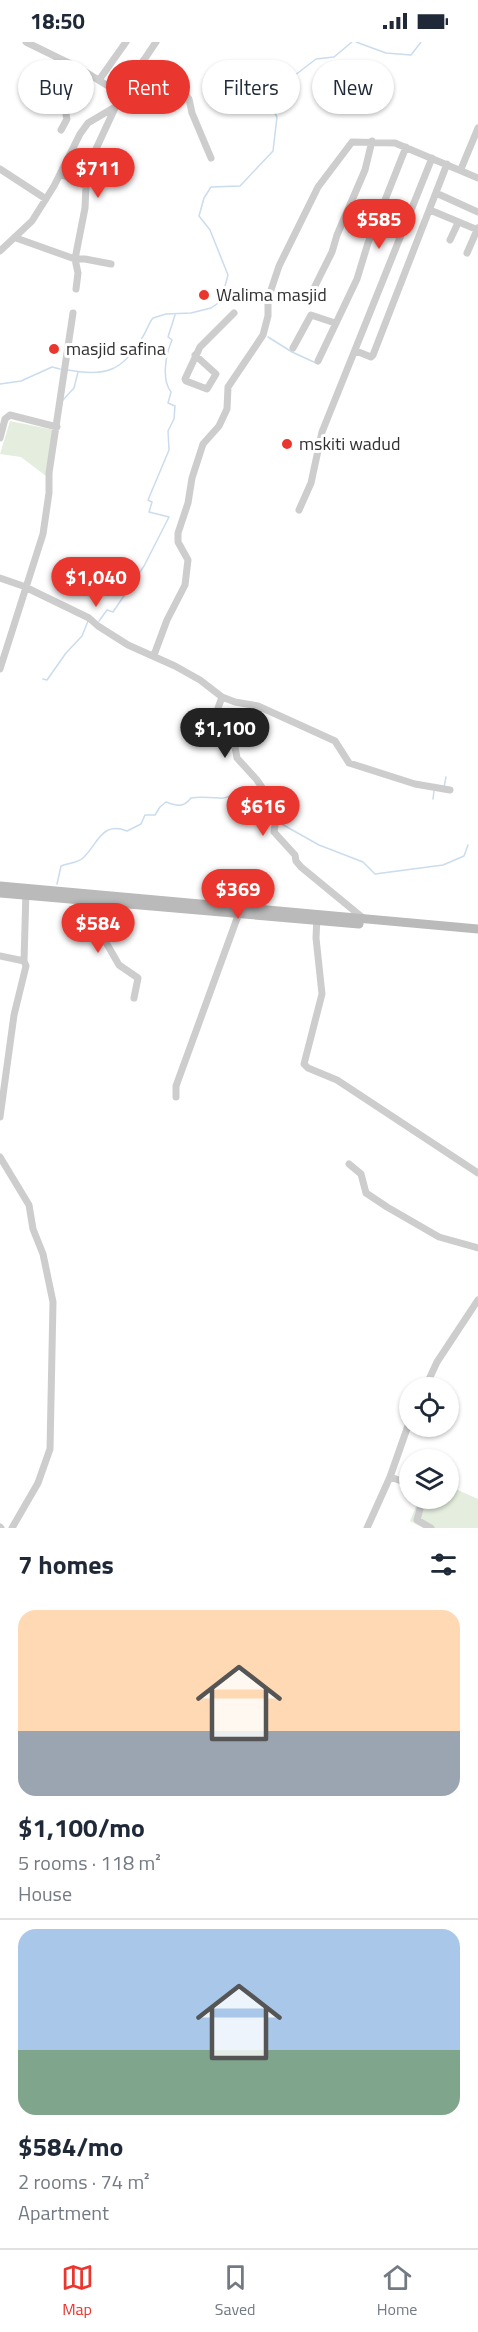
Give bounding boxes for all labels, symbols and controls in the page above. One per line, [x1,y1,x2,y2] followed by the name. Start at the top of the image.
[30,4,85,38] text: 18:50
[18,60,94,114] chip: Buy
[106,60,190,114] chip: Rent
[202,60,300,114] chip: Filters
[312,60,394,114] chip: New
[62,148,134,199] pin: $711
[76,152,120,183] text: $711
[343,199,415,250] pin: $585
[357,203,401,234] text: $585
[216,281,327,308] place label: Walima masjid
[197,288,211,302] marker: Walima masjid
[66,335,166,362] place label: masjid safina
[47,342,61,356] marker: masjid safina
[299,430,400,457] place label: mskiti wadud
[280,437,294,451] marker: mskiti wadud
[47,557,145,608] pin: $1,040
[65,561,127,592] text: $1,040
[176,708,274,759] pin: $1,100
[194,712,256,743] text: $1,100
[227,786,299,837] pin: $616
[241,790,285,821] text: $616
[202,869,274,920] pin: $369
[216,873,260,904] text: $369
[62,903,134,954] pin: $584
[76,907,120,938] text: $584
[399,1377,459,1509] map controls
[399,1377,459,1437] button: locate
[399,1449,459,1509] button: layers
[18,1545,114,1584] text: 7 homes
[427,1548,460,1581] icon: filters
[185,1649,293,1757] icon: home
[18,1808,145,1847] text: $1,100/mo
[18,1847,161,1878] text: 5 rooms · 118 m²
[18,1878,72,1909] text: House
[185,1968,293,2076] icon: home
[18,2127,123,2166] text: $584/mo
[18,2166,150,2197] text: 2 rooms · 74 m²
[18,2197,109,2228] text: Apartment
[61,2261,94,2321] tab: Map
[215,2261,256,2321] tab: Saved
[377,2261,417,2321] tab: Home

